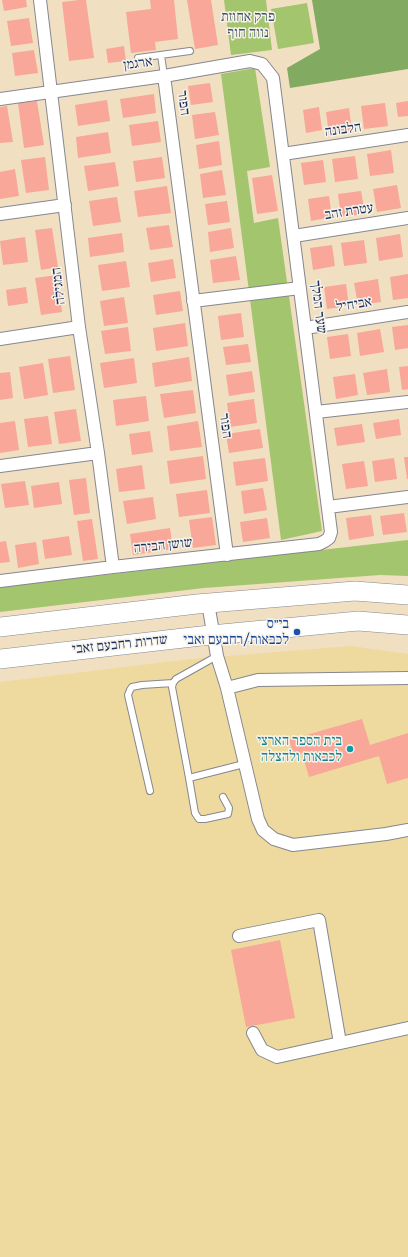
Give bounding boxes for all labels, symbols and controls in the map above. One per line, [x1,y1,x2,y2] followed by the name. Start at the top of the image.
[221,9,275,42] park label: פרק אחוזת נווה חוף
[122,54,154,74] street label: ארגמן
[173,90,193,116] street label: הפור
[324,119,362,141] street label: הלבונה
[323,200,375,224] street label: עטרת זהב
[48,266,70,306] street label: המגילה
[306,279,330,335] street label: שער המלך
[335,294,373,316] street label: אביחיל
[215,412,235,440] street label: הפור
[133,535,193,557] street label: שושן הבירה
[183,616,289,648] place label: בי״ס לכבאות/רחבעם זאבי
[292,627,302,637] marker: בי״ס לכבאות/רחבעם זאבי
[71,632,169,658] street label: שדרות רחבעם זאבי
[257,733,342,766] place label: בית הספר הארצי לכבאות ולהצלה
[345,744,355,754] marker: בית הספר הארצי לכבאות ולהצלה

